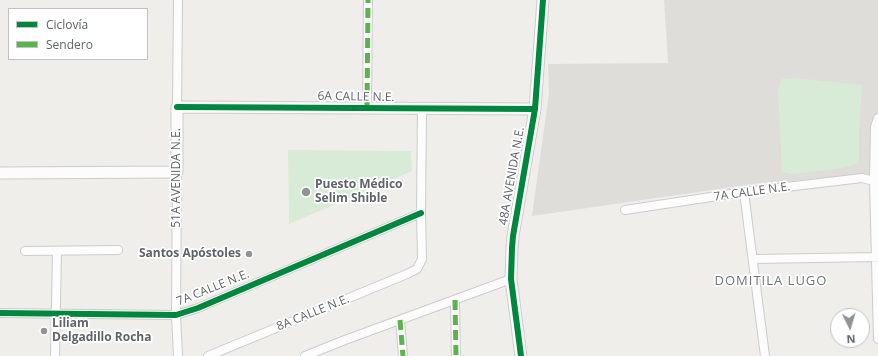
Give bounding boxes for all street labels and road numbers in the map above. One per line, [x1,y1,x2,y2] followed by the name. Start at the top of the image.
[317,89,395,105] street label: 6A CALLE N.E.
[496,126,528,226] street label: 48A AVENIDA N.E.
[170,128,184,228] street label: 51A AVENIDA N.E.
[713,180,791,204] street label: 7A CALLE N.E.
[175,267,251,309] street label: 7A CALLE N.E.
[275,292,351,334] street label: 8A CALLE N.E.

